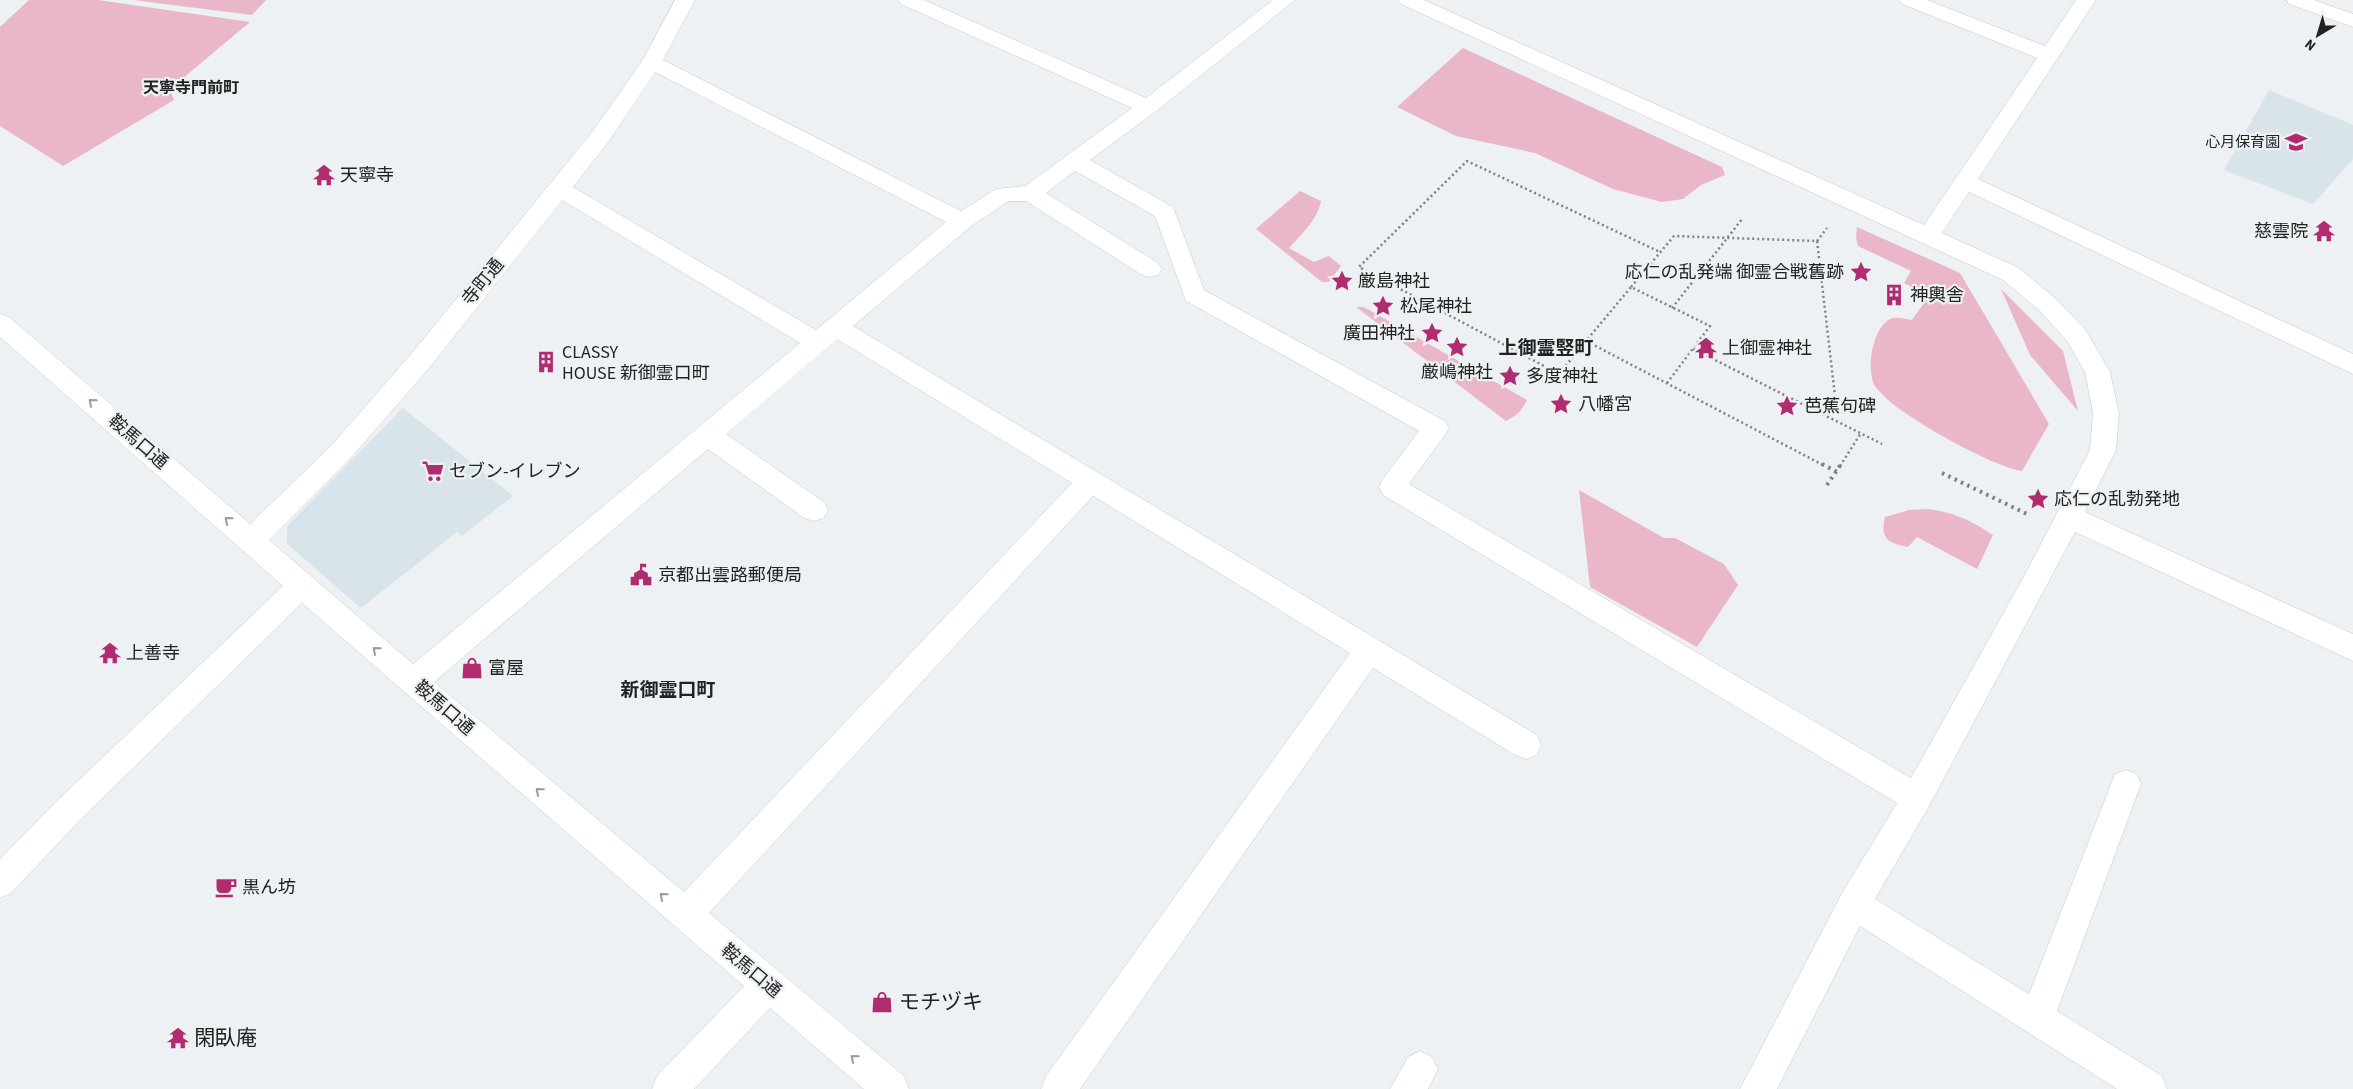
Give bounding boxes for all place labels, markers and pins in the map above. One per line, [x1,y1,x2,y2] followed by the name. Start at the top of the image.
[2283,129,2309,155] school or university icon: 心月保育園
[2205,132,2280,153] place label: 心月保育園
[311,162,337,188] temple icon: 天寧寺
[340,163,394,188] place label: 天寧寺
[2311,218,2337,244] temple icon: 慈雲院
[2254,219,2308,244] place label: 慈雲院
[1848,259,1874,285] place icon: 応仁の乱発端 御霊合戦舊跡
[1624,260,1844,285] place label: 応仁の乱発端 御霊合戦舊跡
[1329,268,1355,294] place icon: 厳島神社
[1358,269,1430,294] place label: 厳島神社
[1881,282,1907,308] building icon: 神輿舎
[1910,283,1964,308] place label: 神輿舎
[1370,293,1396,319] place icon: 松尾神社
[1400,294,1472,319] place label: 松尾神社
[1419,320,1445,346] place icon: 廣田神社
[1343,321,1415,346] place label: 廣田神社
[1444,334,1470,360] place icon: 厳嶋神社
[1693,335,1719,361] temple icon: 上御霊神社
[1722,336,1812,361] place label: 上御霊神社
[562,340,710,386] place label: CLASSY HOUSE 新御霊口町
[533,349,559,375] building icon: CLASSY HOUSE 新御霊口町
[1421,360,1493,385] place label: 厳嶋神社
[1497,363,1523,389] place icon: 多度神社
[1526,364,1598,389] place label: 多度神社
[1548,391,1574,417] place icon: 八幡宮
[1578,392,1632,417] place label: 八幡宮
[1774,393,1800,419] place icon: 芭蕉句碑
[1804,394,1876,419] place label: 芭蕉句碑
[420,458,446,484] supermarket icon: セブン-イレブン
[449,459,581,484] place label: セブン-イレブン
[2025,486,2051,512] place icon: 応仁の乱勃発地
[2054,487,2180,512] place label: 応仁の乱勃発地
[628,562,654,588] public building icon: 京都出雲路郵便局
[658,563,802,588] place label: 京都出雲路郵便局
[97,640,123,666] temple icon: 上善寺
[126,641,180,666] place label: 上善寺
[459,655,485,681] shop icon: 富屋
[488,656,524,681] place label: 富屋
[213,874,239,900] cafe icon: 黒ん坊
[242,875,296,900] place label: 黒ん坊
[899,987,983,1017] place label: モチヅキ
[869,989,895,1015] shop icon: モチヅキ
[194,1023,257,1053] place label: 閑臥庵
[165,1025,191,1051] temple icon: 閑臥庵

